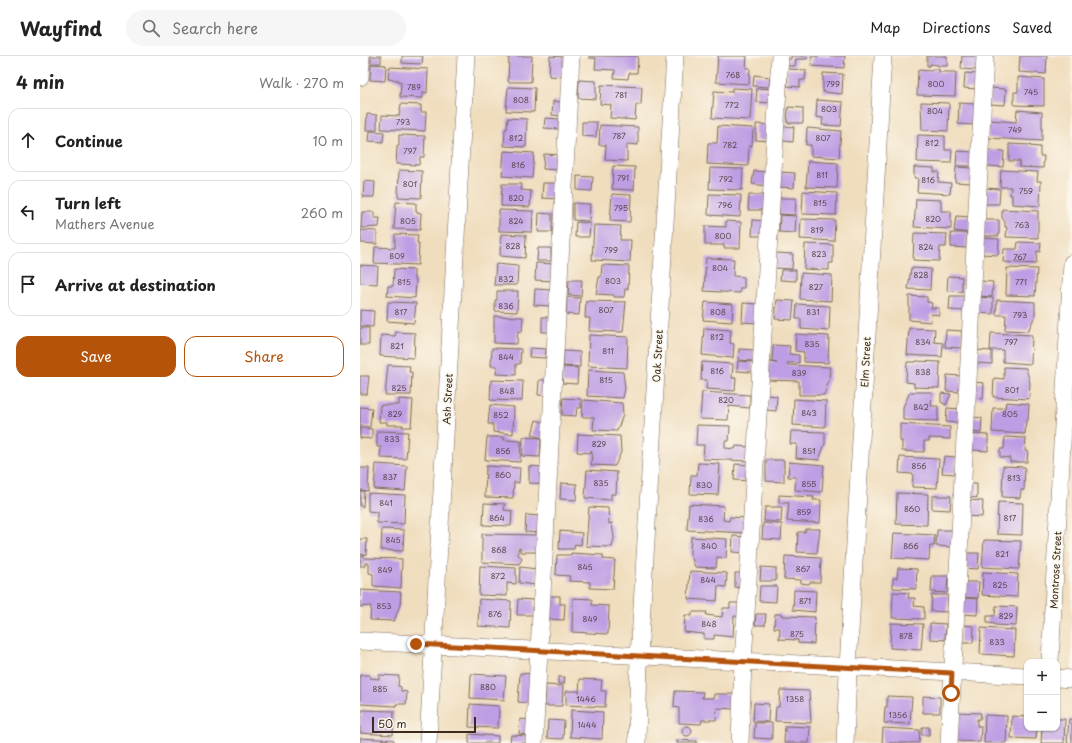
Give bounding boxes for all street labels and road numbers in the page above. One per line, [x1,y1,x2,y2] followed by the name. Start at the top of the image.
[648,329,666,383] street label: Oak Street
[856,336,874,388] street label: Elm Street
[438,373,456,425] street label: Ash Street
[1045,531,1065,609] street label: Montrose Street

